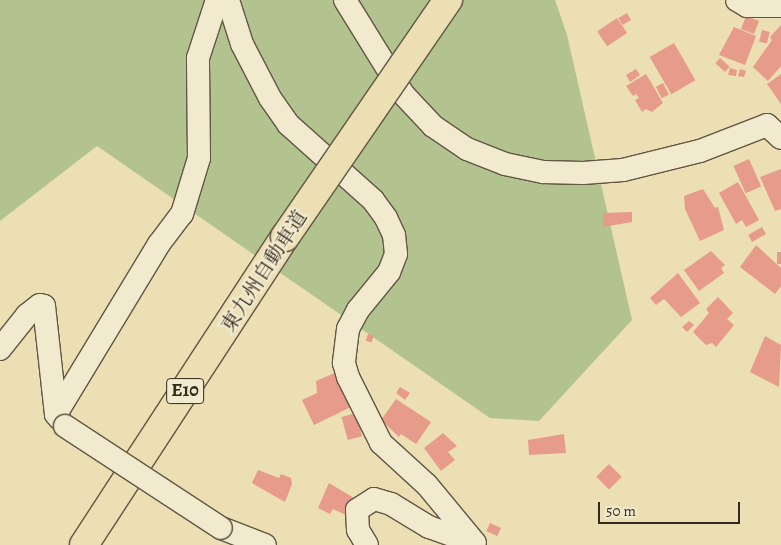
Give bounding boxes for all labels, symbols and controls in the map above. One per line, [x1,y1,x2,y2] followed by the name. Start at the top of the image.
[216,206,312,336] street label: 東九州自動車道
[165,374,205,408] road number: E10
[601,492,744,524] scale bar
[606,501,636,521] text: 50 m

